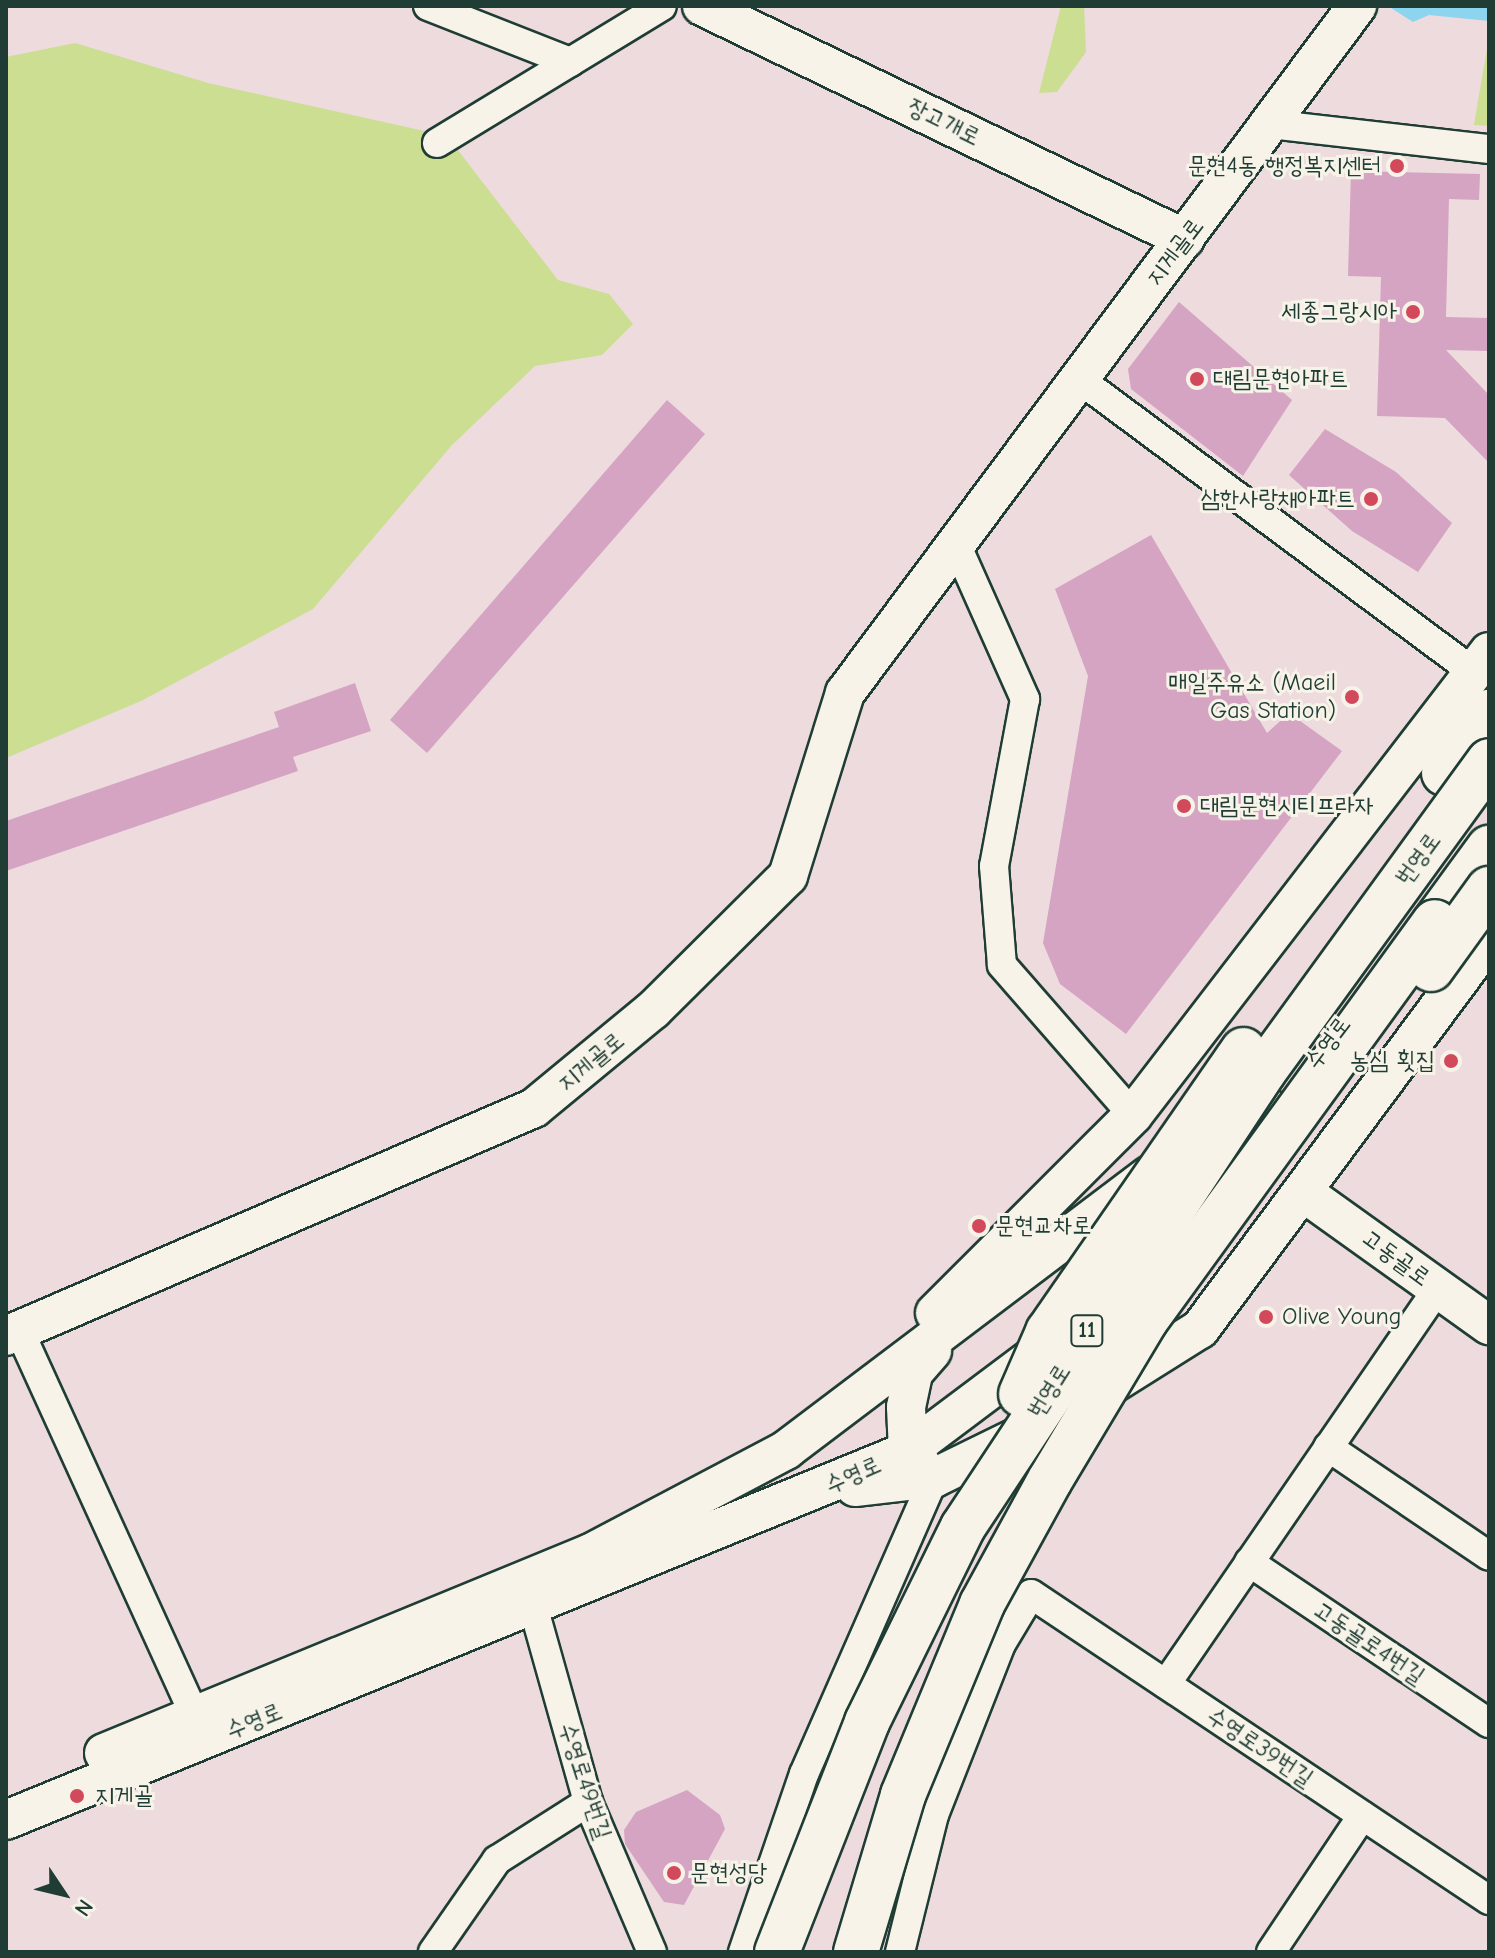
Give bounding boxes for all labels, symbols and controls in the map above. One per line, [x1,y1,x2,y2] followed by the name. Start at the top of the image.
[903,92,985,152] street label: 장고개로
[1188,152,1381,180] place label: 문현4동 행정복지센터
[1388,157,1406,175] marker: 문현4동 행정복지센터
[1140,212,1210,292] street label: 지게골로
[1281,298,1397,326] place label: 세종그랑시아
[1404,303,1422,321] marker: 세종그랑시아
[1213,365,1348,393] place label: 대림문현아파트
[1188,370,1206,388] marker: 대림문현아파트
[1200,485,1355,513] place label: 삼한사랑채아파트
[1362,490,1380,508] marker: 삼한사랑채아파트
[1168,669,1336,725] place label: 매일주유소 (Maeil Gas Station)
[1343,688,1361,706] marker: 매일주유소 (Maeil Gas Station)
[1200,792,1374,820] place label: 대림문현시티프라자
[1175,797,1193,815] marker: 대림문현시티프라자
[1389,827,1447,891] street label: 번영로
[1299,1011,1357,1075] street label: 수영로
[552,1026,630,1098] street label: 지게골로
[1350,1047,1435,1075] place label: 농심 횟집
[1442,1052,1460,1070] marker: 농심 횟집
[995,1212,1092,1240] place label: 문현교차로
[970,1217,988,1235] marker: 문현교차로
[1356,1224,1436,1292] street label: 고동골로
[1282,1303,1401,1331] place label: Olive Young
[1257,1308,1275,1326] marker: Olive Young
[1069,1313,1105,1349] road number: 11
[1021,1359,1077,1423] street label: 번영로
[821,1450,885,1500] street label: 수영로
[1308,1595,1430,1691] street label: 고동골로4번길
[222,1697,286,1745] street label: 수영로
[1202,1701,1318,1793] street label: 수영로39번길
[553,1719,617,1843] street label: 수영로49번길
[95,1782,153,1810] place label: 지게골
[66,1785,88,1807] marker: 지게골
[24,1854,104,1934] north arrow
[690,1859,767,1887] place label: 문현성당
[665,1864,683,1882] marker: 문현성당
[69,1894,98,1921] text: N

